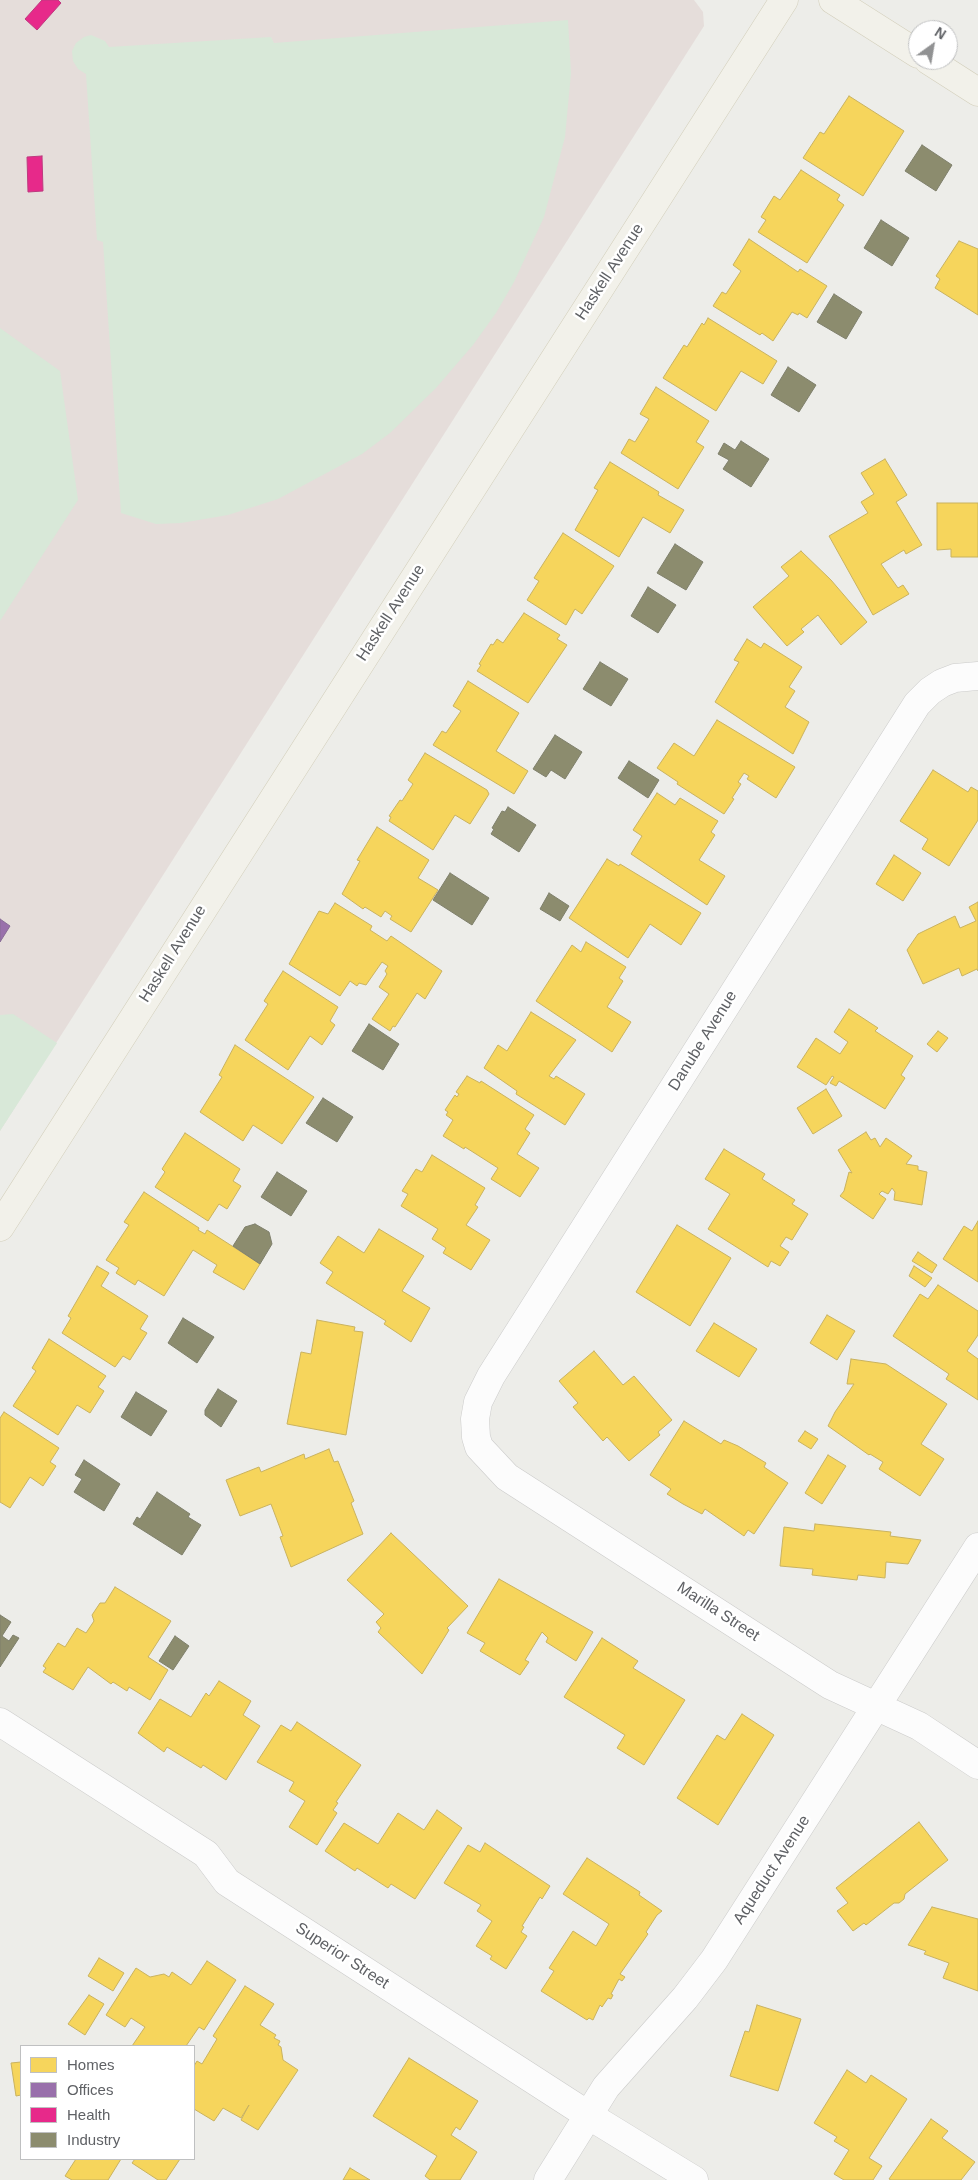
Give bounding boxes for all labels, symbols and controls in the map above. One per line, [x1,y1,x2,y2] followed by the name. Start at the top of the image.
[908,20,958,70] north arrow
[932,24,949,43] text: N
[572,220,648,324] street label: Haskell Avenue
[353,561,429,665] street label: Haskell Avenue
[135,902,211,1006] street label: Haskell Avenue
[665,987,741,1095] street label: Danube Avenue
[673,1578,763,1646] street label: Marilla Street
[730,1812,814,1928] street label: Aqueduct Avenue
[292,1919,392,1993] street label: Superior Street
[20,2045,195,2160] legend
[67,2056,115,2073] text: Homes
[67,2081,113,2098] text: Offices
[67,2106,110,2123] text: Health
[67,2131,120,2148] text: Industry

